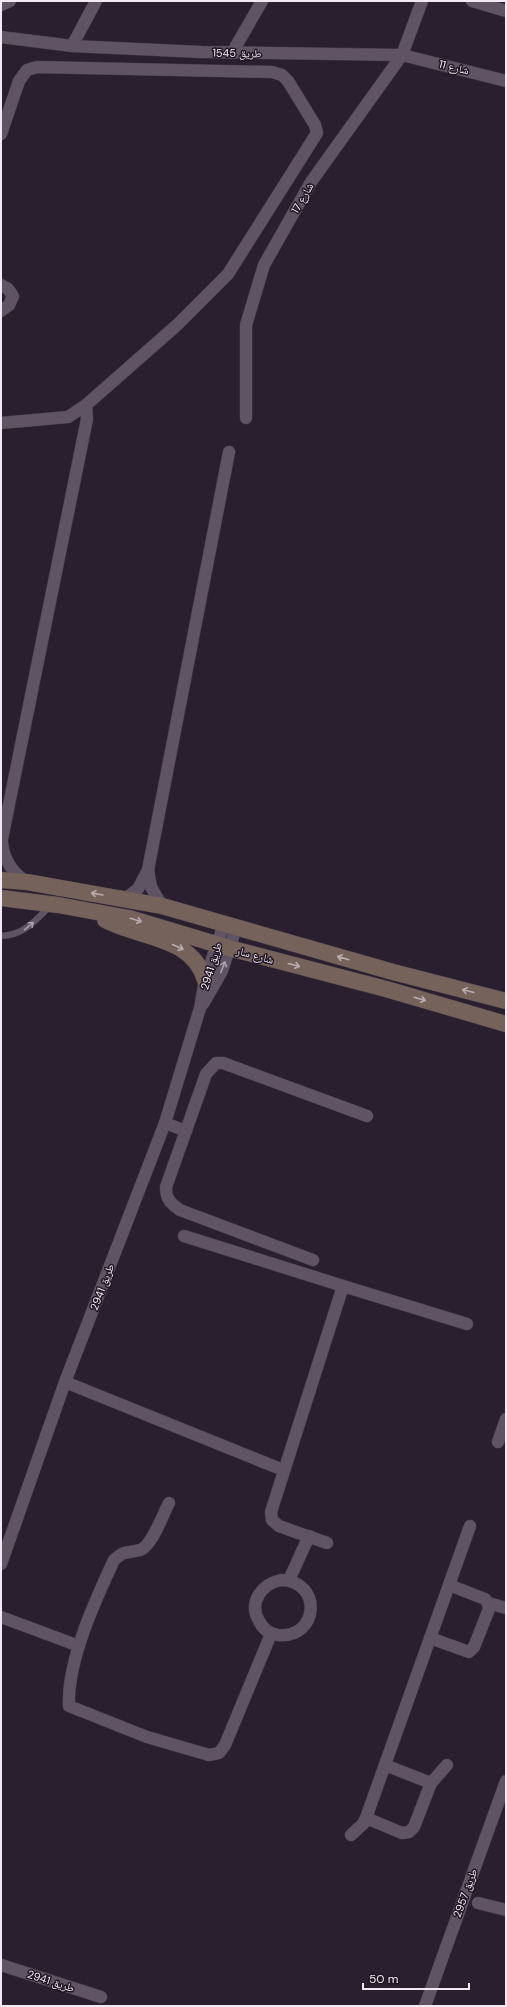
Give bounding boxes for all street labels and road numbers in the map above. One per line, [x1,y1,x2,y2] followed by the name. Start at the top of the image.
[212,46,262,60] street label: طريق 1545
[437,56,471,78] street label: شارع 11
[288,180,316,216] street label: شارع 17
[197,941,225,991] street label: طريق 2941
[234,943,275,967] street label: شارع سار
[87,1262,117,1312] street label: طريق 2941
[450,1867,480,1919] street label: طريق 2957
[26,1967,76,1995] street label: طريق 2941

